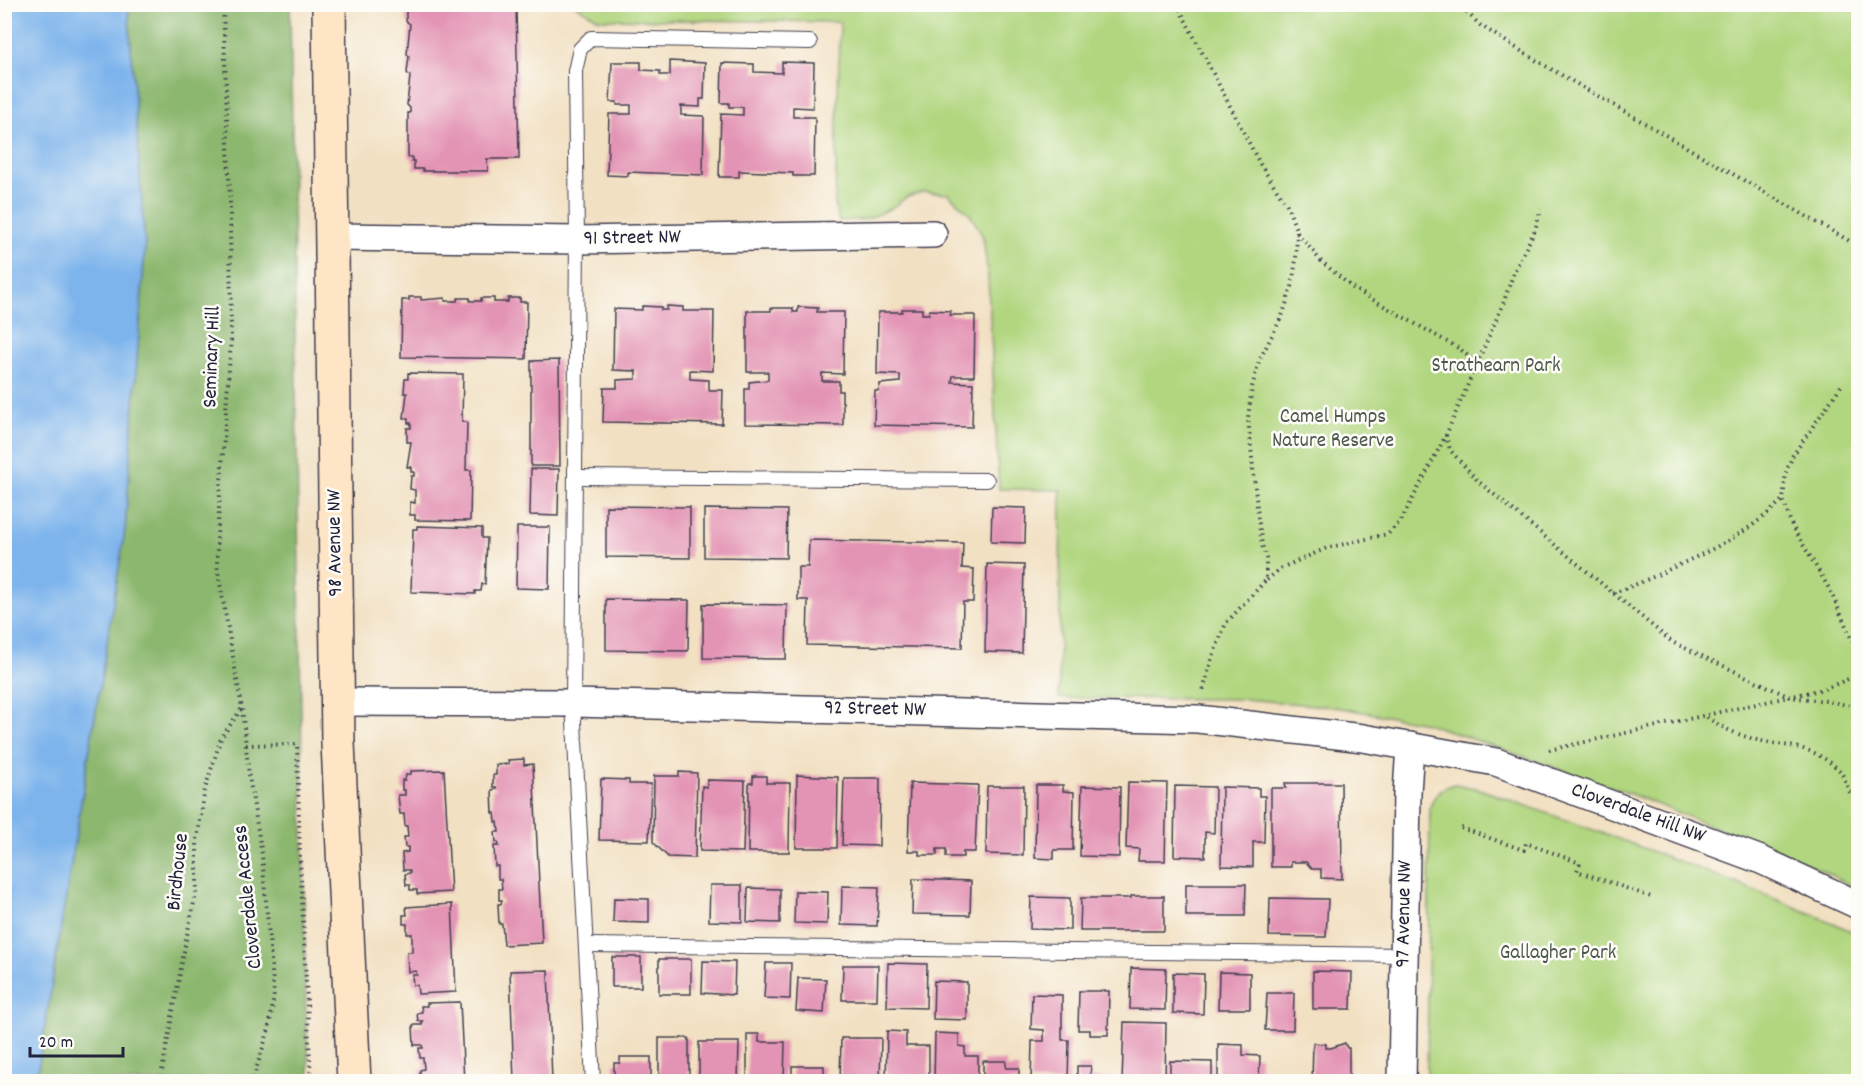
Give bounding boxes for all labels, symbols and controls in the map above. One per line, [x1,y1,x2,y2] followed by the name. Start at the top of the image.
[583,223,682,255] street label: 91 Street NW
[196,305,230,409] street label: Seminary Hill
[1431,352,1561,382] park label: Strathearn Park
[1272,403,1394,457] park label: Camel Humps Nature Reserve
[320,488,352,597] street label: 98 Avenue NW
[824,694,927,726] street label: 92 Street NW
[1567,776,1710,853] street label: Cloverdale Hill NW
[227,824,271,970] street label: Cloverdale Access
[160,832,198,912] street label: Birdhouse
[1389,859,1421,968] street label: 97 Avenue NW
[1500,939,1616,969] park label: Gallagher Park
[30,1020,123,1058] scale bar
[39,1031,73,1056] text: 20 m

